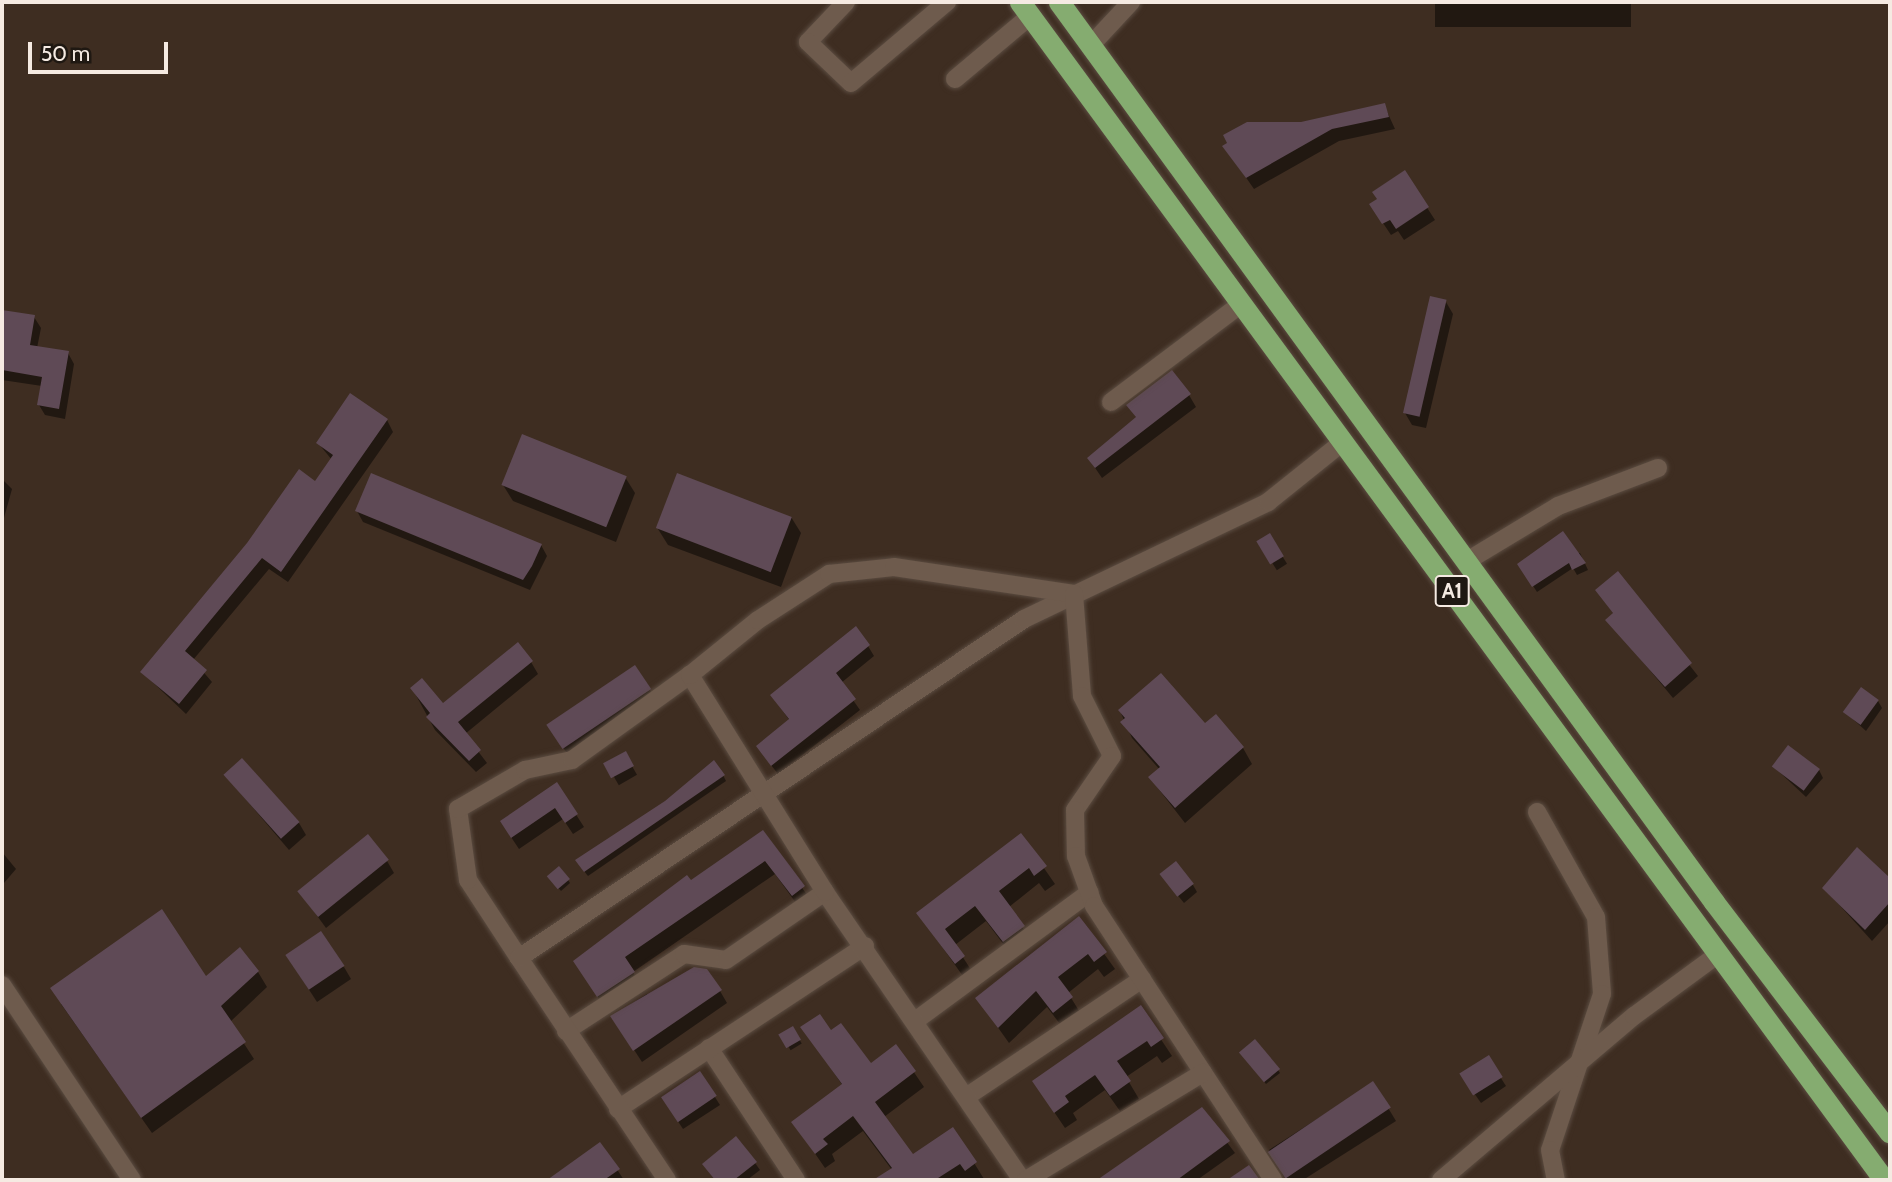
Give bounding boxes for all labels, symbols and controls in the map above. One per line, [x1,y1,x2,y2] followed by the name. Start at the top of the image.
[32,28,172,72] scale bar
[41,41,90,66] text: 50 m
[1434,574,1470,608] road number: A1

